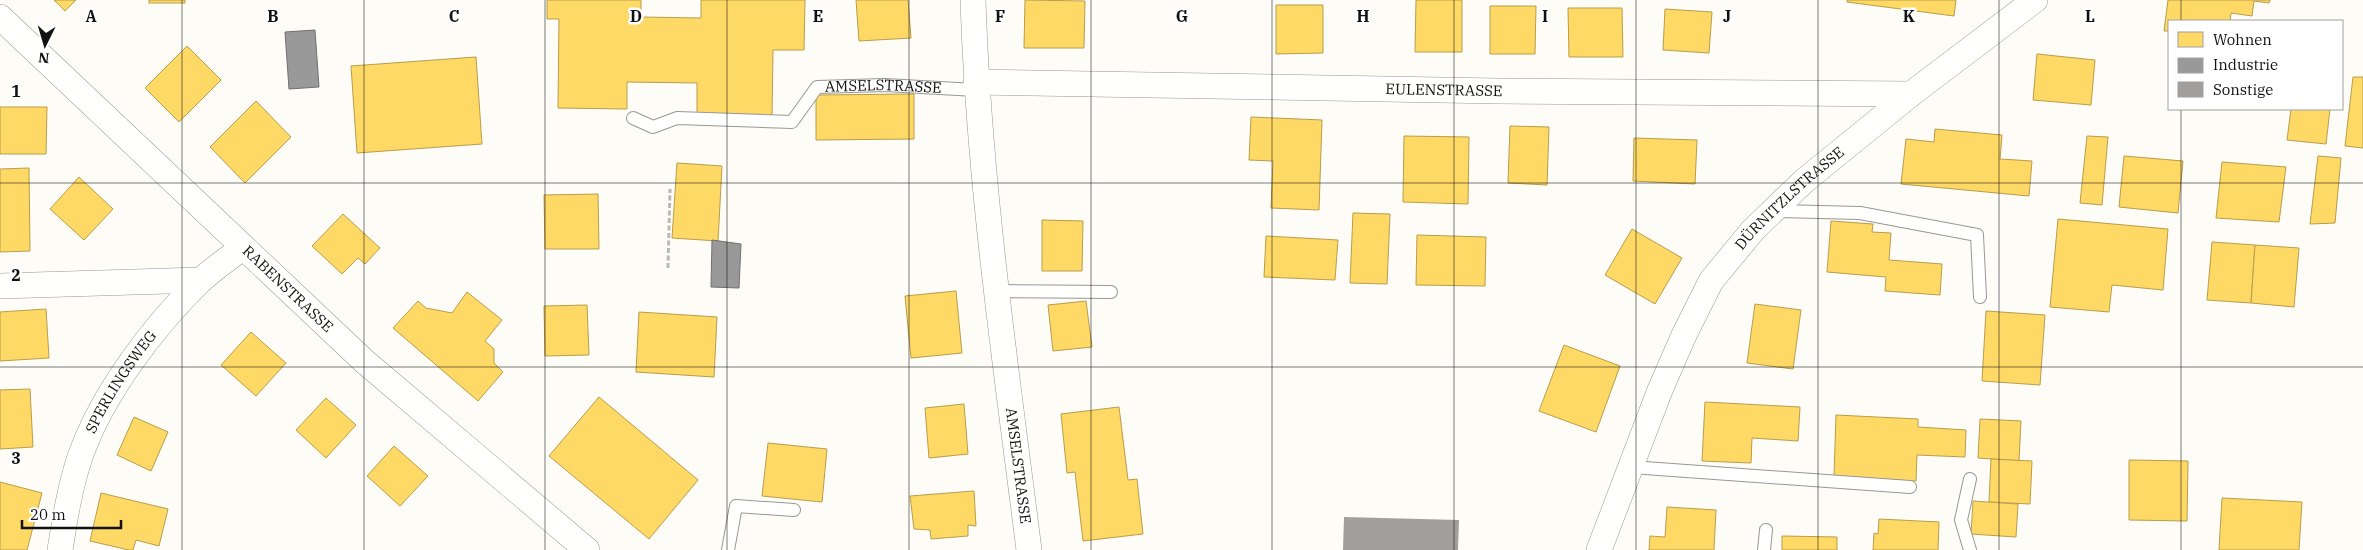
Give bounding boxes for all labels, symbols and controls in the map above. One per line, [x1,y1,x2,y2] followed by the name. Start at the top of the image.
[85,6,97,26] text: A
[267,6,279,26] text: B
[449,6,459,26] text: C
[630,6,642,26] text: D
[813,6,823,26] text: E
[995,6,1005,26] text: F
[1176,6,1188,26] text: G
[1357,6,1370,26] text: H
[1542,6,1548,26] text: I
[1723,6,1731,26] text: J
[1903,6,1916,26] text: K
[2085,6,2095,26] text: L
[20,20,70,70] north arrow
[2168,20,2343,110] legend
[2213,30,2272,49] text: Wohnen
[38,49,50,67] text: N
[2213,55,2278,74] text: Industrie
[825,75,942,97] street label: AMSELSTRASSE
[1385,79,1503,100] street label: EULENSTRASSE
[2213,80,2273,99] text: Sonstige
[11,81,21,101] text: 1
[1731,142,1848,254] street label: DÜRNITZLSTRASSE
[239,241,338,336] street label: RABENSTRASSE
[11,265,21,285] text: 2
[81,326,160,436] street label: SPERLINGSWEG
[1002,406,1036,525] street label: AMSELSTRASSE
[11,448,21,468] text: 3
[22,498,121,530] scale bar
[30,505,66,524] text: 20 m

